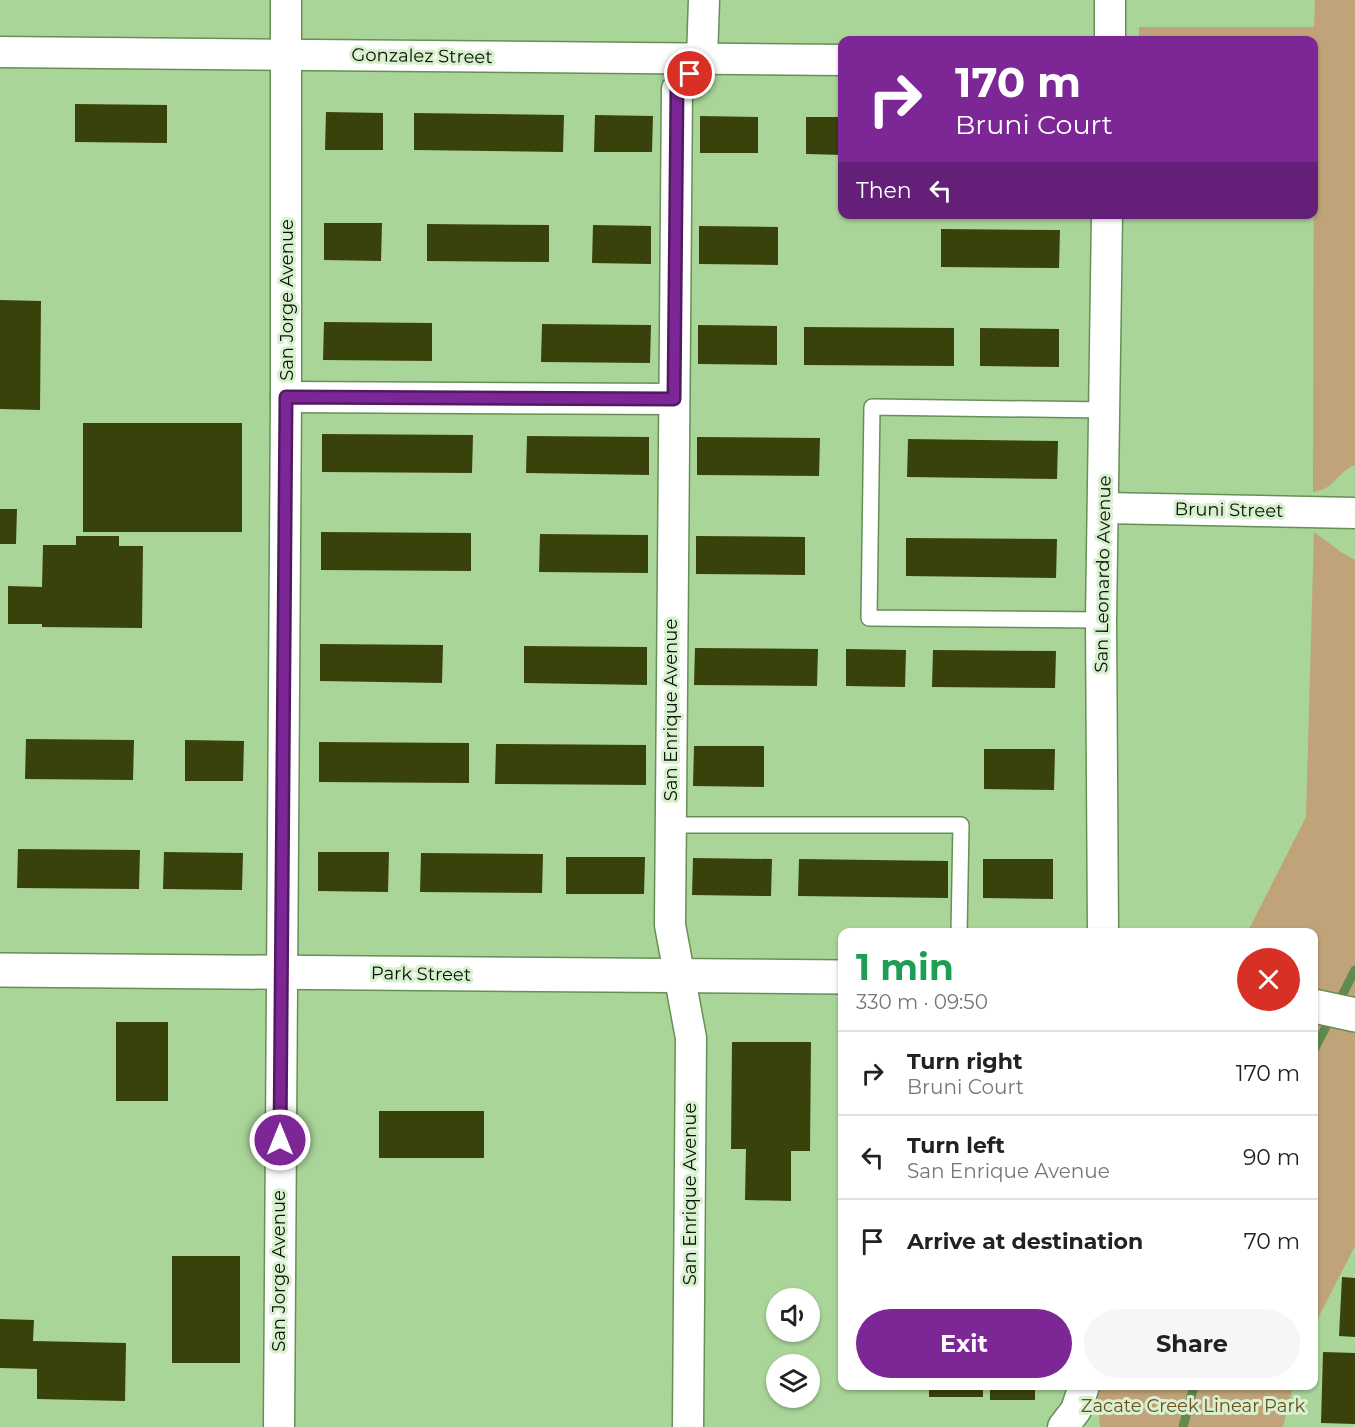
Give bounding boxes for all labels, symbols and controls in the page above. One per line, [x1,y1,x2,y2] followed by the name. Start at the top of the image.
[351,44,493,68] street label: Gonzalez Street
[664,48,715,99] pin
[955,56,1081,108] text: 170 m
[673,57,706,90] icon: arrive
[856,60,934,138] icon: right
[955,108,1113,141] text: Bruni Court
[924,174,957,207] icon: left
[856,177,912,204] text: Then
[276,219,298,381] street label: San Jorge Avenue
[1090,475,1116,673] street label: San Leonardo Avenue
[1174,498,1284,522] street label: Bruni Street
[660,619,682,801] street label: San Enrique Avenue
[856,945,954,989] text: 1 min
[1237,948,1300,1011] button: close
[371,962,471,986] street label: Park Street
[856,990,988,1014] text: 330 m · 09:50
[907,1048,1022,1075] text: Turn right
[856,1057,889,1090] icon: right
[1236,1060,1300,1087] text: 170 m
[907,1075,1024,1099] text: Bruni Court
[679,1103,701,1285] street label: San Enrique Avenue
[248,1108,312,1172] position arrow
[907,1132,1005,1159] text: Turn left
[856,1141,889,1174] icon: left
[1243,1144,1300,1171] text: 90 m
[907,1159,1110,1183] text: San Enrique Avenue
[268,1190,290,1352] street label: San Jorge Avenue
[856,1225,889,1258] icon: arrive
[907,1228,1143,1255] text: Arrive at destination
[1244,1228,1300,1255] text: 70 m
[766,1288,820,1408] map controls
[766,1288,820,1342] button: sound
[856,1309,1072,1378] button: Exit
[1084,1309,1300,1378] button: Share
[766,1354,820,1408] button: layers
[1081,1395,1305,1417] park label: Zacate Creek Linear Park

